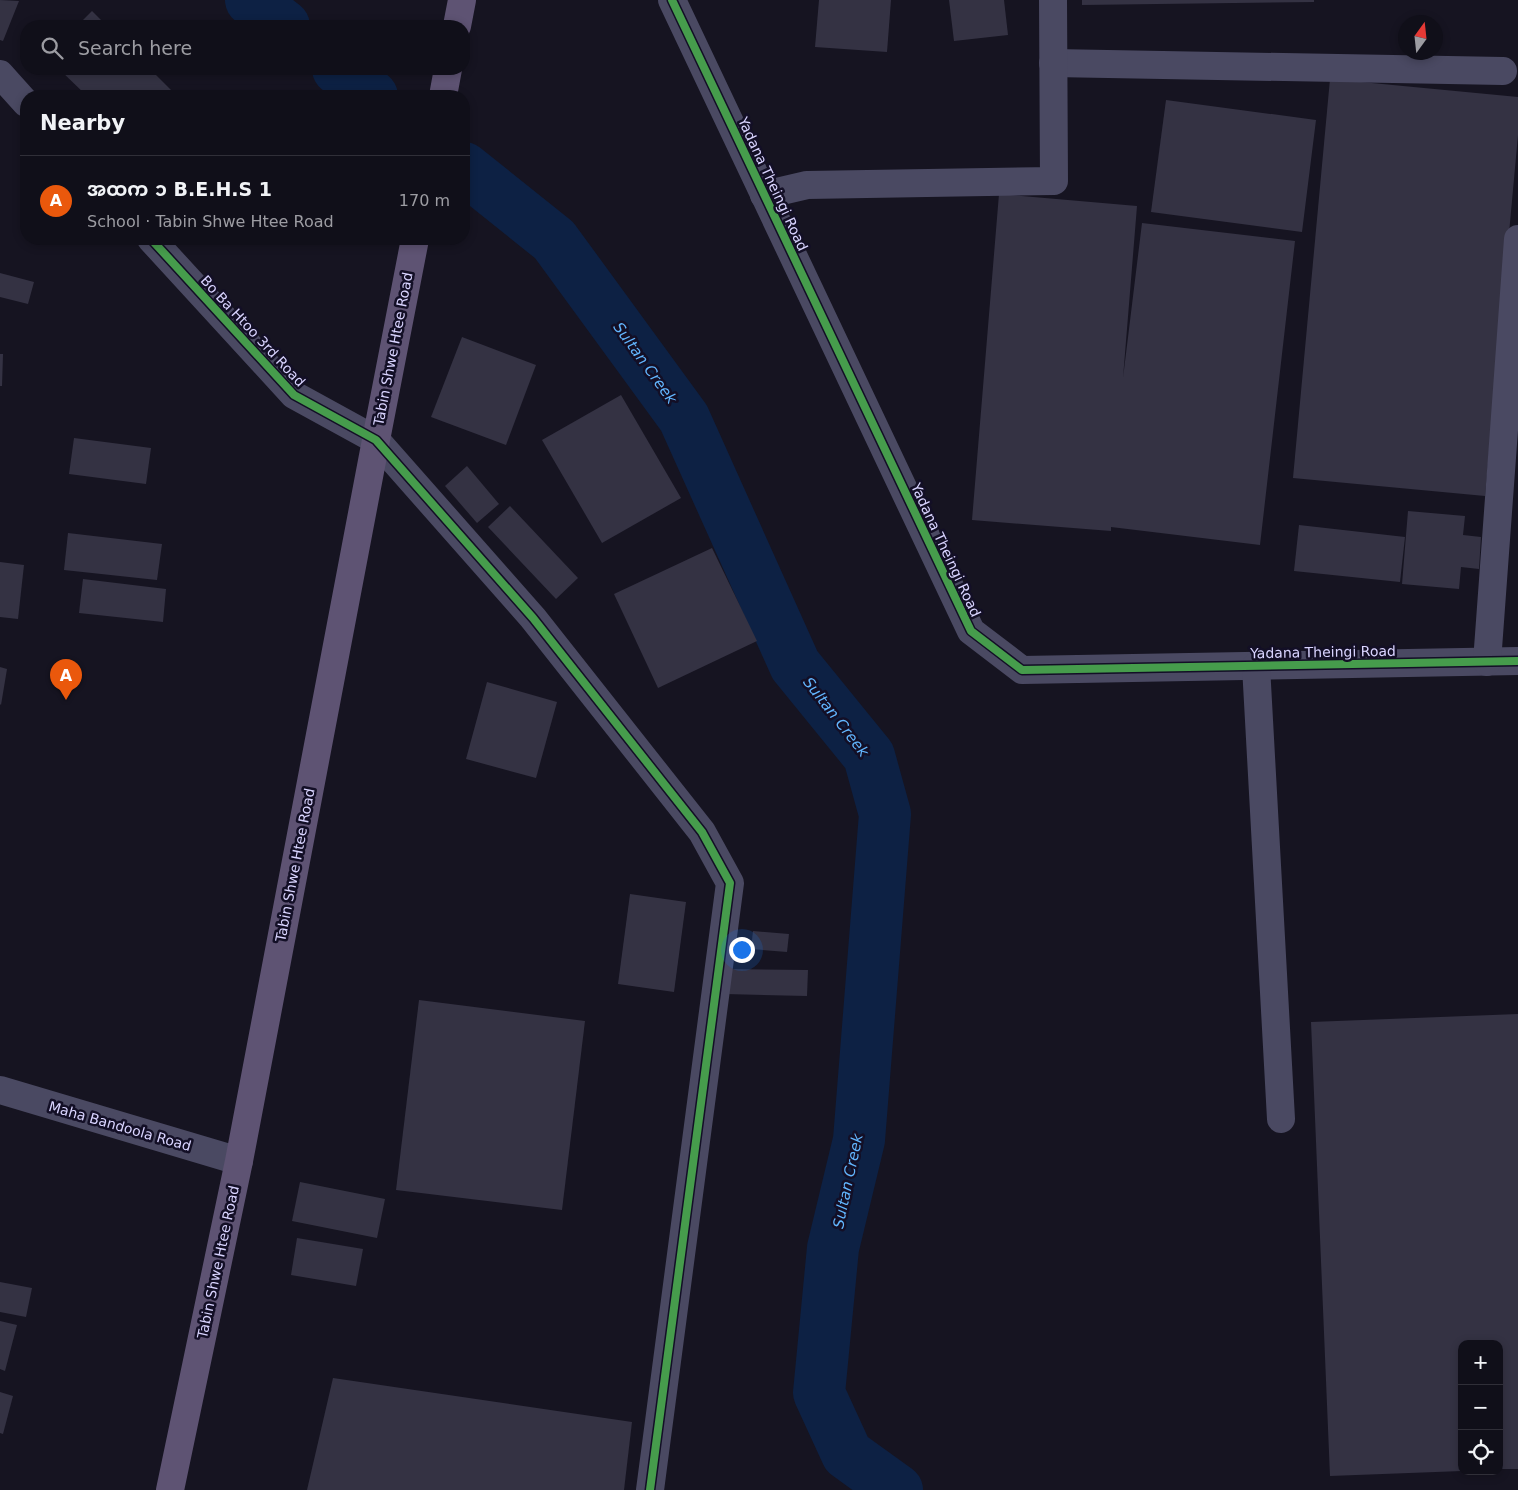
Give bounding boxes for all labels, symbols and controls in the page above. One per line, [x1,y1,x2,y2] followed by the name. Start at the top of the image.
[1398,15,1443,60] north arrow
[20,20,470,75] search box
[38,34,66,62] icon: search
[78,37,192,59] text: Search here
[40,111,125,135] text: Nearby
[735,114,811,253] street label: Yadana Theingi Road
[87,178,272,200] text: အထက ၁ B.E.H.S 1
[50,191,62,210] text: A
[399,191,450,210] text: 170 m
[87,212,334,231] text: School · Tabin Shwe Htee Road
[370,271,416,428] street label: Tabin Shwe Htee Road
[197,272,309,390] street label: Bo Ba Htoo 3rd Road
[609,319,681,408] water label: Sultan Creek
[908,480,984,619] street label: Yadana Theingi Road
[1249,643,1396,661] street label: Yadana Theingi Road
[50,659,82,700] pin: A
[799,674,874,762] water label: Sultan Creek
[272,787,318,944] street label: Tabin Shwe Htee Road
[729,937,755,963] your location
[47,1098,193,1154] street label: Maha Bandoola Road
[829,1131,867,1230] water label: Sultan Creek
[194,1184,242,1341] street label: Tabin Shwe Htee Road
[1458,1340,1503,1475] map controls
[1458,1340,1503,1385] button: +
[1458,1385,1503,1430] button: −
[1458,1430,1503,1475] button: locate

